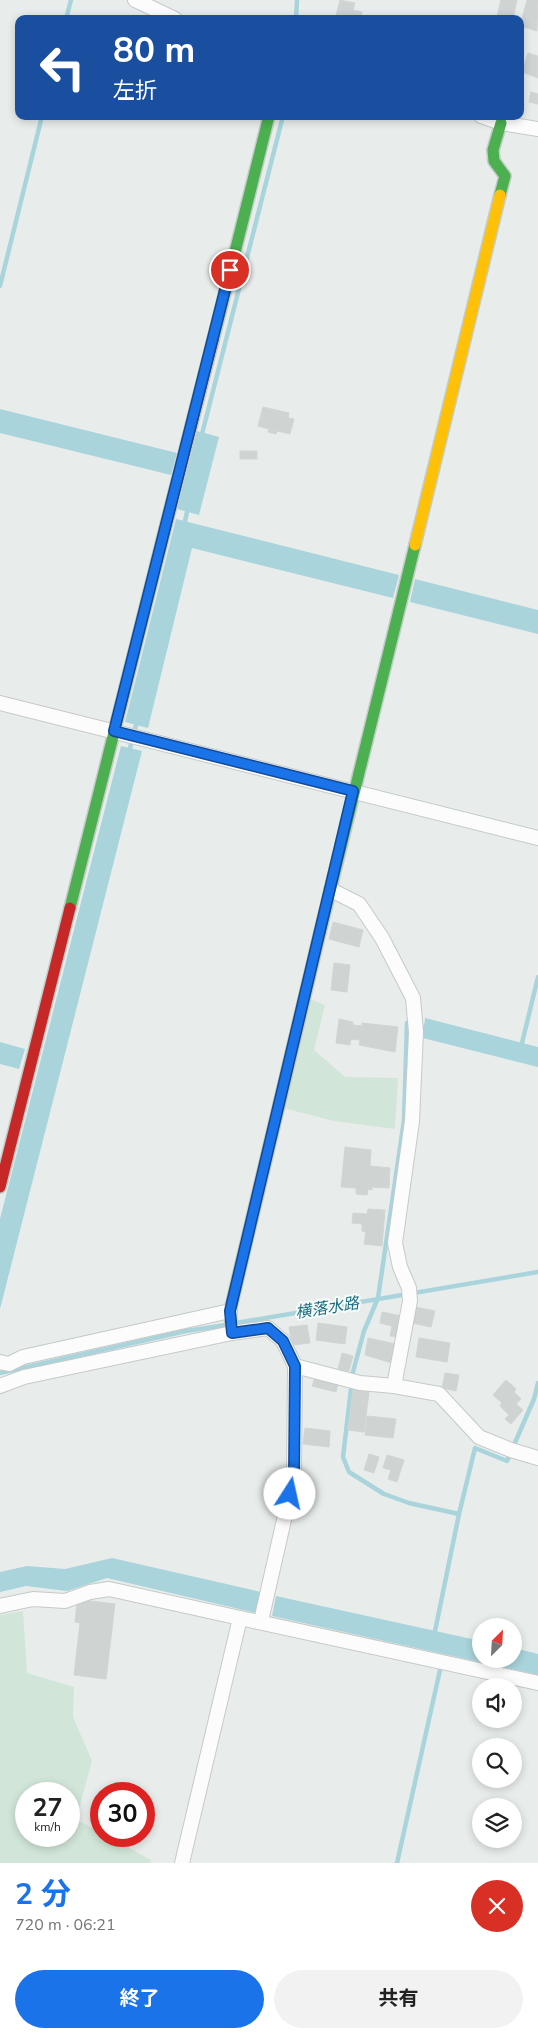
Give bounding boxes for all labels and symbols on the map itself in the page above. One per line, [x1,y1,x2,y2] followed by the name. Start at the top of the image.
[209,249,251,291] pin
[294,1292,362,1324] water label: 横落水路
[263,1467,315,1519] position arrow
[472,1618,522,1668] north arrow
[90,1782,155,1847] speed limit sign: 30

